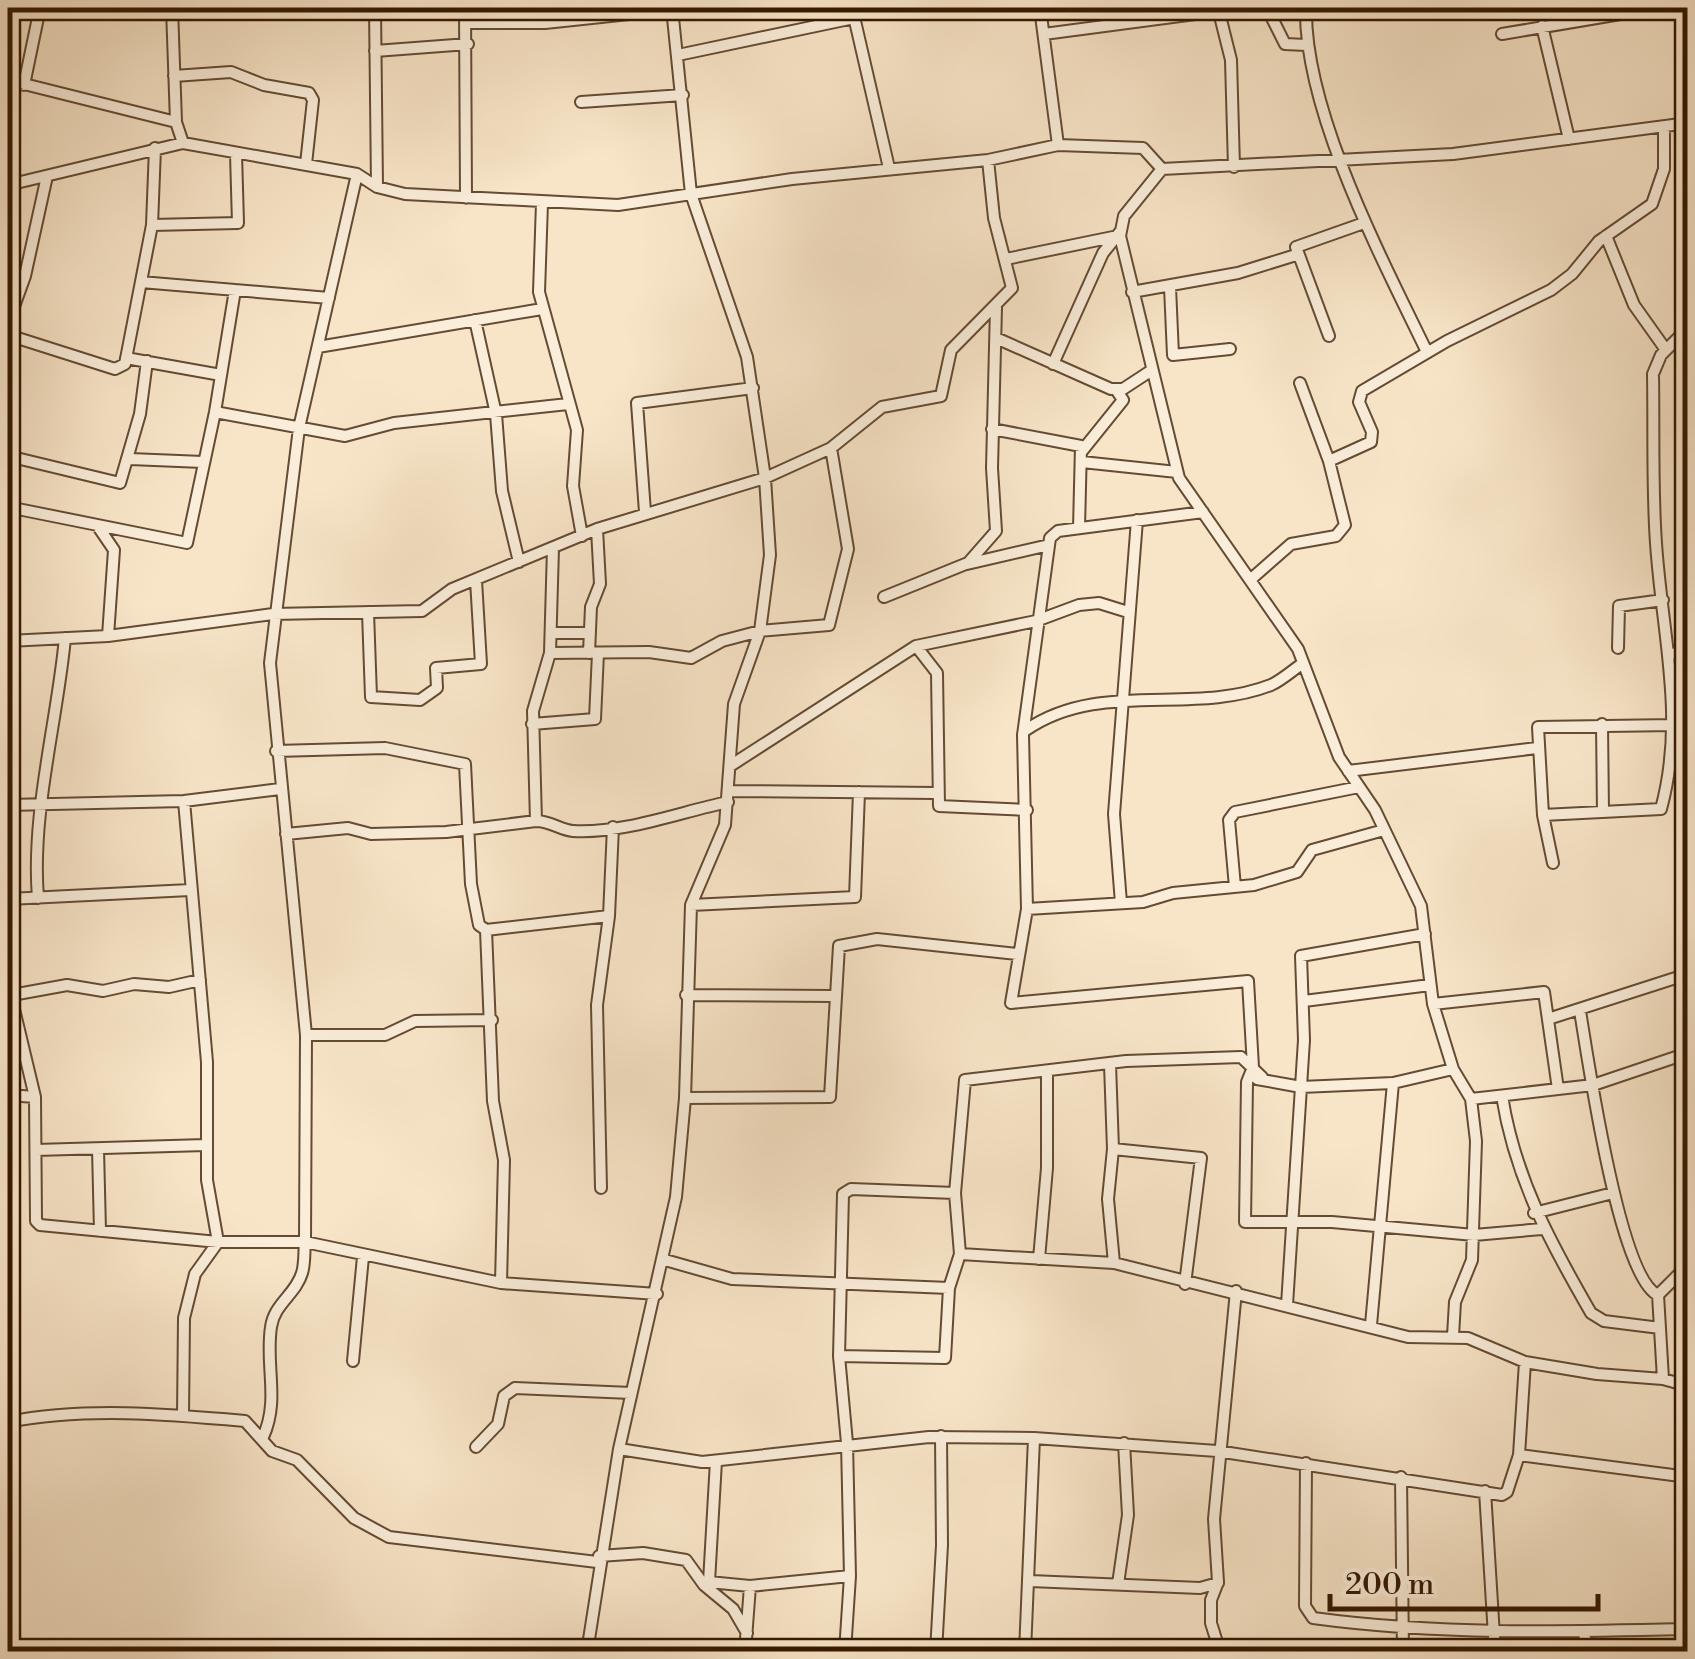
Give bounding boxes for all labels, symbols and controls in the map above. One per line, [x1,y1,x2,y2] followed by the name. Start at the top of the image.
[1330,1549,1598,1611] scale bar
[1345,1566,1434,1604] text: 200 m

